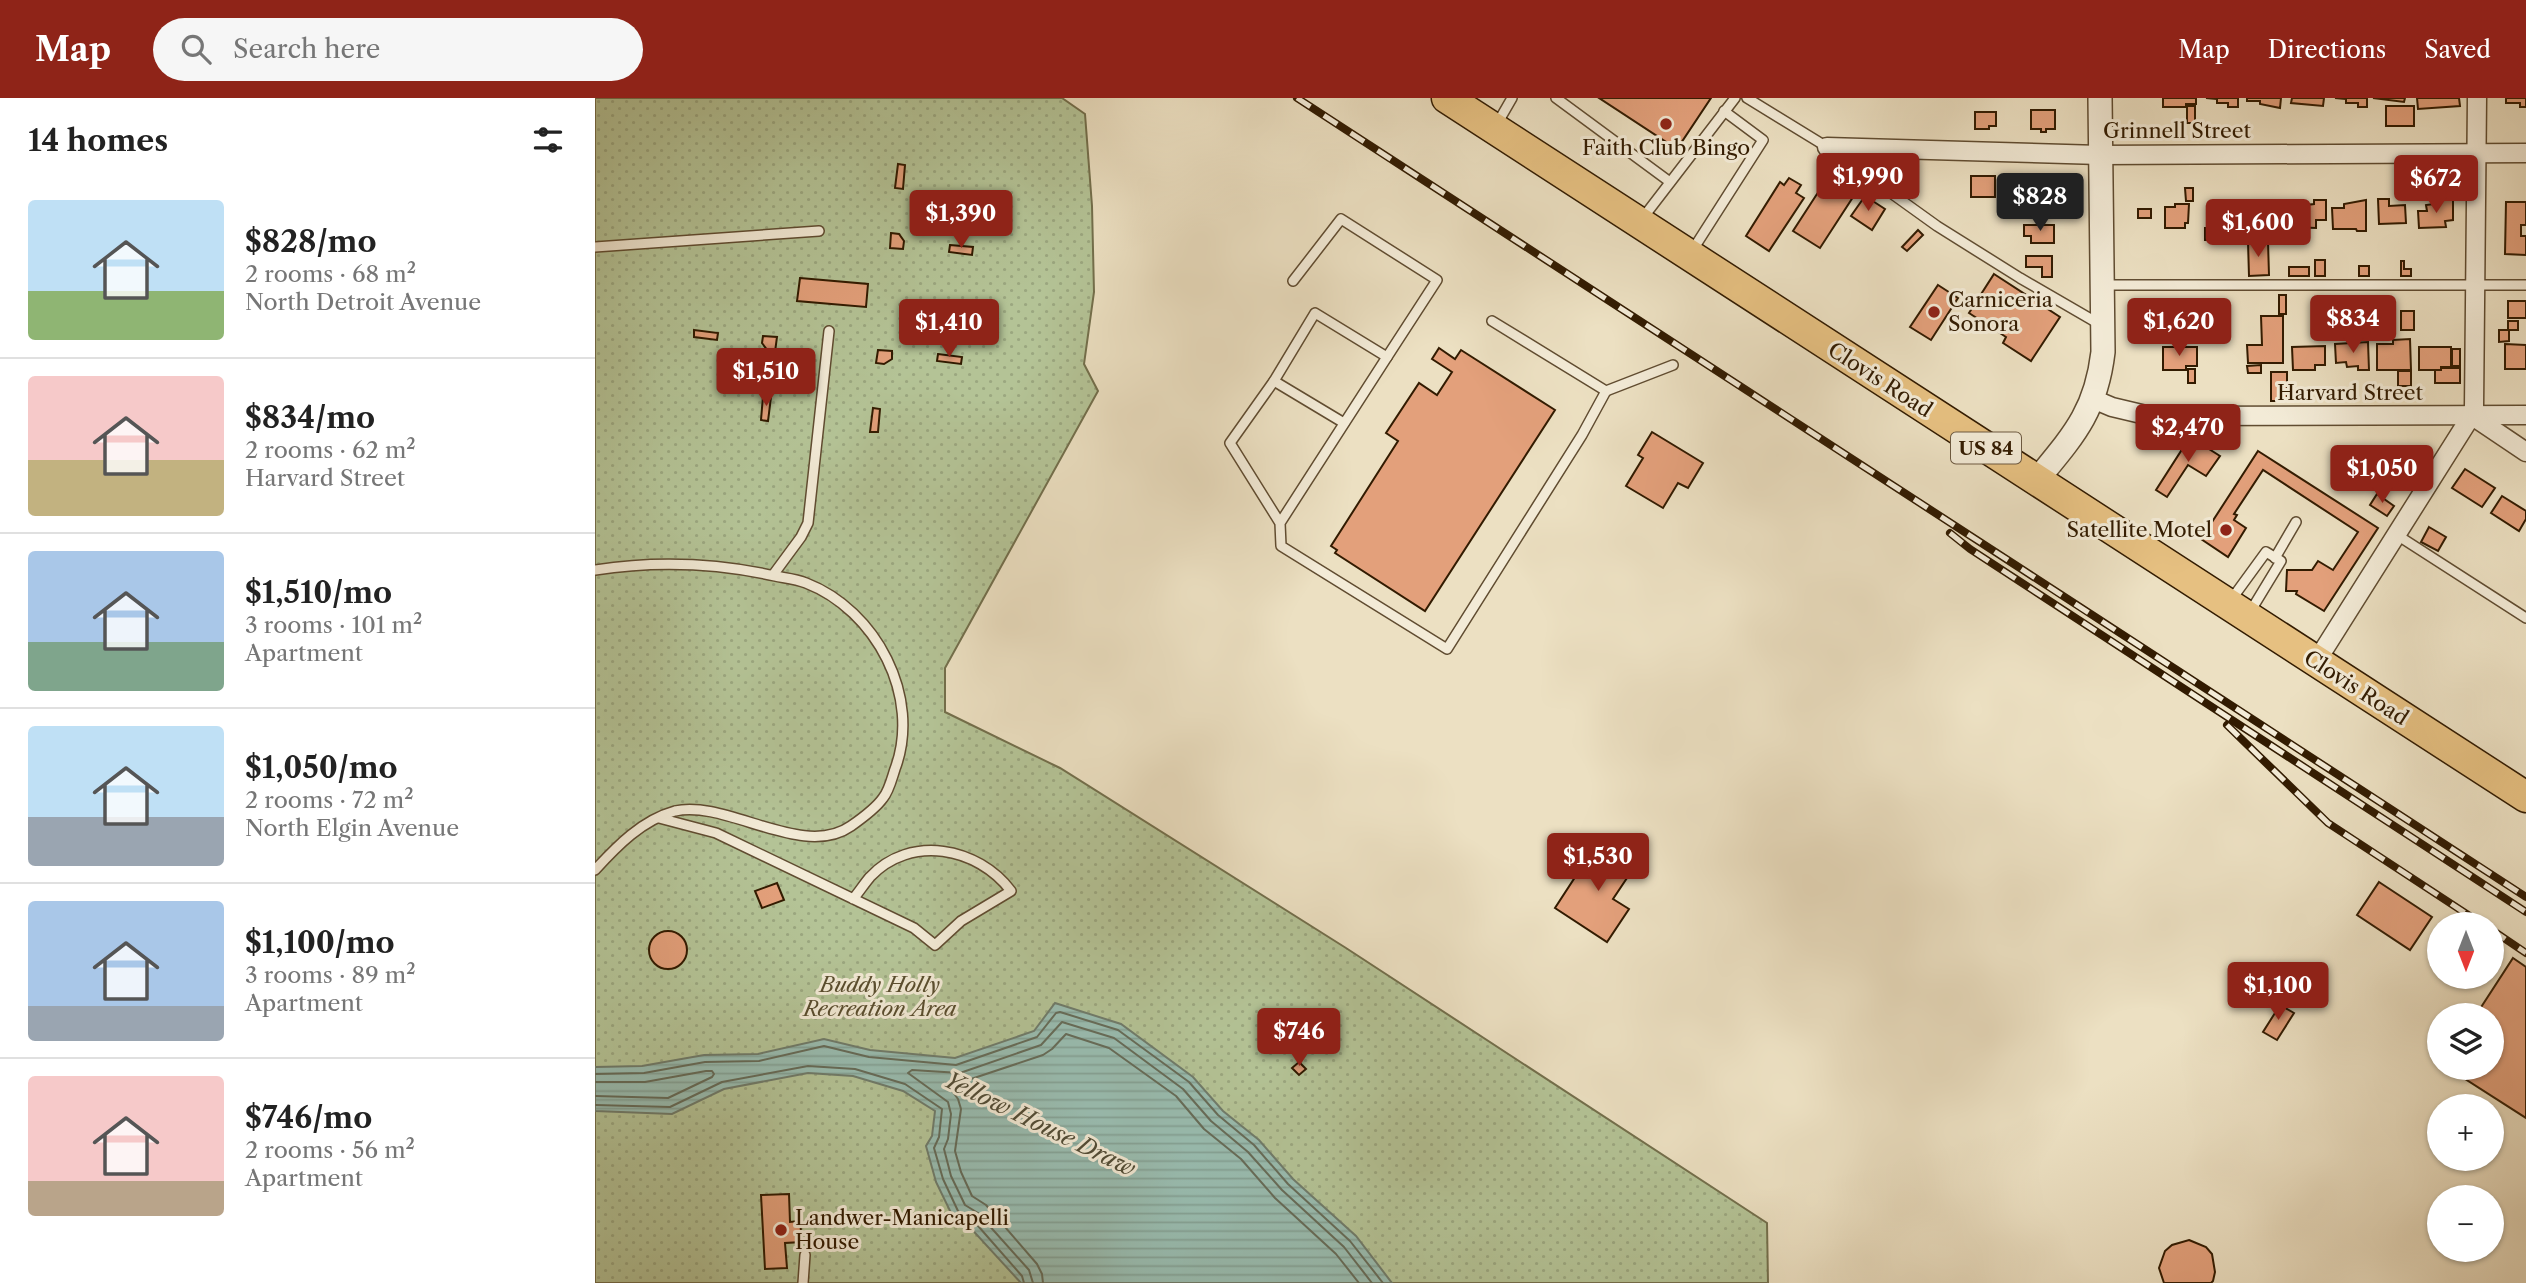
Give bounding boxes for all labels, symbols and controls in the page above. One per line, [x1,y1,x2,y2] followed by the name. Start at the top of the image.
[153,18,643,81] search box
[35,29,111,70] text: Map
[177,30,215,68] icon: search
[233,33,380,65] text: Search here
[2178,35,2230,64] text: Map
[2268,35,2386,64] text: Directions
[2424,35,2491,64] text: Saved
[1658,116,1674,132] marker: Faith Club Bingo
[2103,118,2251,143] street label: Grinnell Street
[529,121,567,159] icon: filters
[28,122,168,159] text: 14 homes
[1582,135,1750,160] place label: Faith Club Bingo
[1811,153,1925,213] pin: $1,990
[2395,156,2477,215] pin: $672
[1832,162,1904,190] text: $1,990
[2410,164,2462,192] text: $672
[1999,174,2081,233] pin: $828
[2013,182,2067,210] text: $828
[904,190,1018,250] pin: $1,390
[926,199,996,227] text: $1,390
[2201,200,2315,259] pin: $1,600
[2222,208,2294,236] text: $1,600
[245,223,377,260] text: $828/mo
[84,228,168,312] icon: home
[245,260,416,288] text: 2 rooms · 68 m²
[1948,287,2054,336] place label: Carniceria Sonora
[245,288,481,316] text: North Detroit Avenue
[2312,296,2394,355] pin: $834
[2122,299,2236,358] pin: $1,620
[892,300,1006,359] pin: $1,410
[1926,304,1942,320] marker: Carniceria Sonora
[2326,304,2380,332] text: $834
[2143,307,2215,335] text: $1,620
[915,308,983,336] text: $1,410
[1824,337,1937,423] street label: Clovis Road
[709,348,823,408] pin: $1,510
[732,357,800,385] text: $1,510
[2277,380,2424,405] street label: Harvard Street
[245,399,375,436] text: $834/mo
[84,404,168,488] icon: home
[2131,404,2245,464] pin: $2,470
[2151,413,2225,441] text: $2,470
[1951,432,2021,464] road number: US 84
[245,436,416,464] text: 2 rooms · 62 m²
[2325,446,2439,505] pin: $1,050
[2346,454,2418,482] text: $1,050
[245,464,405,492] text: Harvard Street
[2067,517,2212,542] place label: Satellite Motel
[2218,522,2234,538] marker: Satellite Motel
[245,574,392,611] text: $1,510/mo
[84,579,168,663] icon: home
[245,611,422,639] text: 3 rooms · 101 m²
[245,639,363,667] text: Apartment
[2300,645,2413,731] street label: Clovis Road
[245,749,398,786] text: $1,050/mo
[84,754,168,838] icon: home
[245,786,414,814] text: 2 rooms · 72 m²
[245,814,459,842] text: North Elgin Avenue
[1541,834,1655,893] pin: $1,530
[1563,842,1633,870] text: $1,530
[2427,912,2504,989] north arrow
[2427,912,2504,1262] map controls
[245,924,395,961] text: $1,100/mo
[84,929,168,1013] icon: home
[245,961,416,989] text: 3 rooms · 89 m²
[2221,962,2335,1022] pin: $1,100
[2244,971,2312,999] text: $1,100
[802,972,957,1021] park label: Buddy Holly Recreation Area
[245,989,363,1017] text: Apartment
[2427,1003,2504,1080] button: layers
[1258,1009,1340,1068] pin: $746
[1273,1017,1325,1045] text: $746
[940,1066,1140,1182] water label: Yellow House Draw
[2427,1094,2504,1171] button: +
[245,1099,372,1136] text: $746/mo
[84,1104,168,1188] icon: home
[245,1136,415,1164] text: 2 rooms · 56 m²
[245,1164,363,1192] text: Apartment
[2427,1185,2504,1262] button: −
[795,1205,1009,1254] place label: Landwer-Manicapelli House
[773,1222,789,1238] marker: Landwer-Manicapelli House

